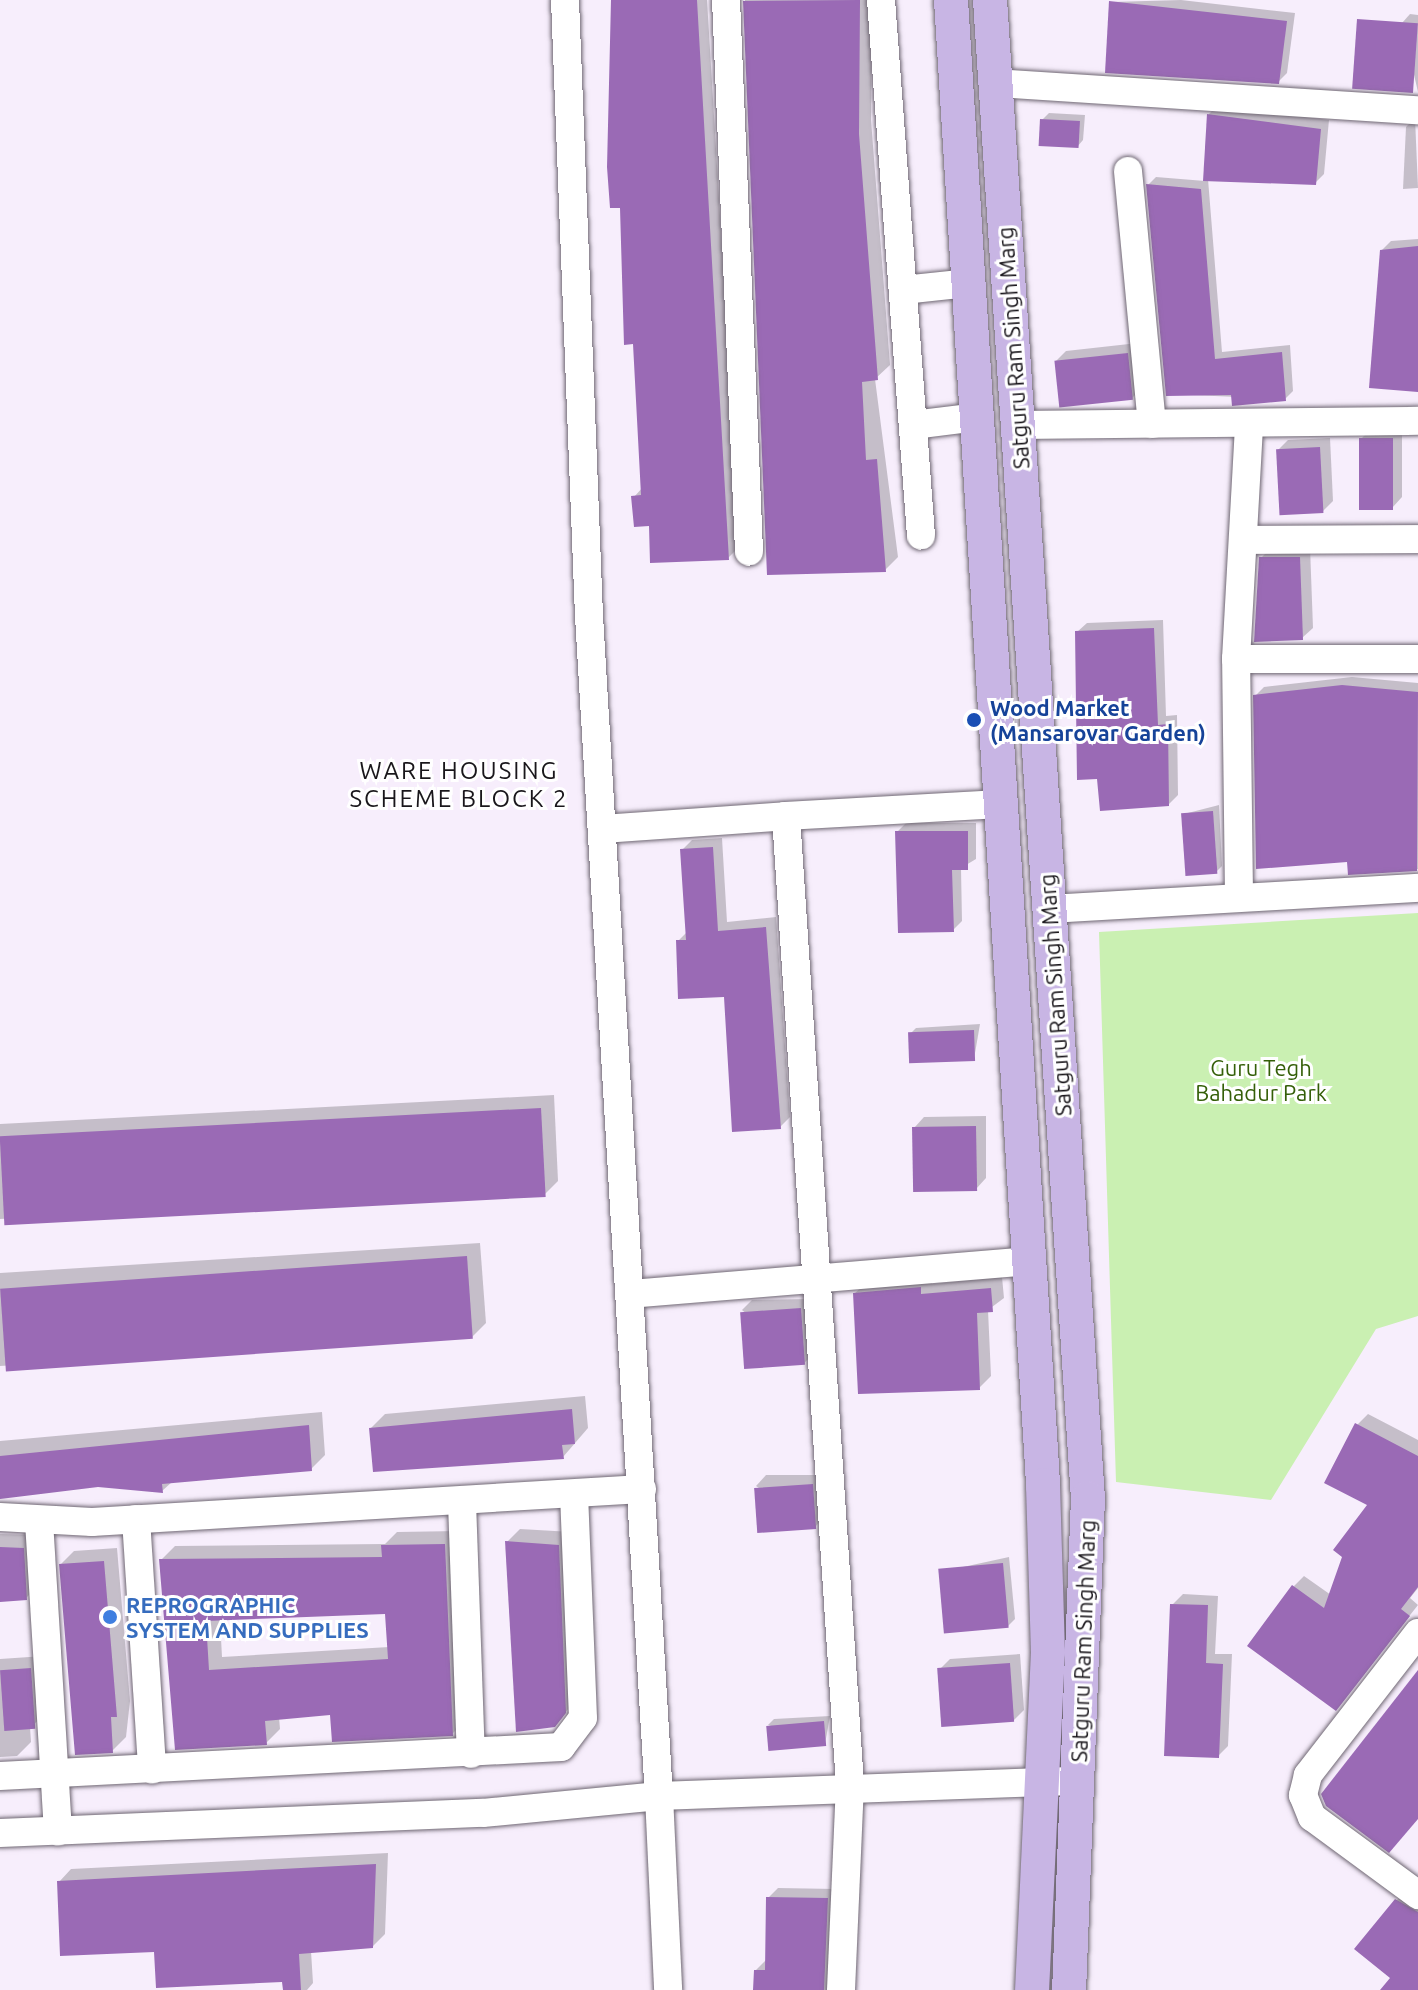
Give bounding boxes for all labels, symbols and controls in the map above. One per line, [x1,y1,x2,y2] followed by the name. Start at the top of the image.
[991,226,1035,470] street label: Satguru Ram Singh Marg
[990,694,1206,746] place label: Wood Market (Mansarovar Garden)
[965,711,983,729] marker: Wood Market (Mansarovar Garden)
[350,757,568,813] district label: WARE HOUSING SCHEME BLOCK 2
[1033,873,1077,1117] street label: Satguru Ram Singh Marg
[1195,1054,1327,1106] park label: Guru Tegh Bahadur Park
[1066,1519,1100,1763] street label: Satguru Ram Singh Marg
[126,1591,369,1642] place label: REPROGRAPHIC SYSTEM AND SUPPLIES
[101,1608,119,1626] marker: REPROGRAPHIC SYSTEM AND SUPPLIES

